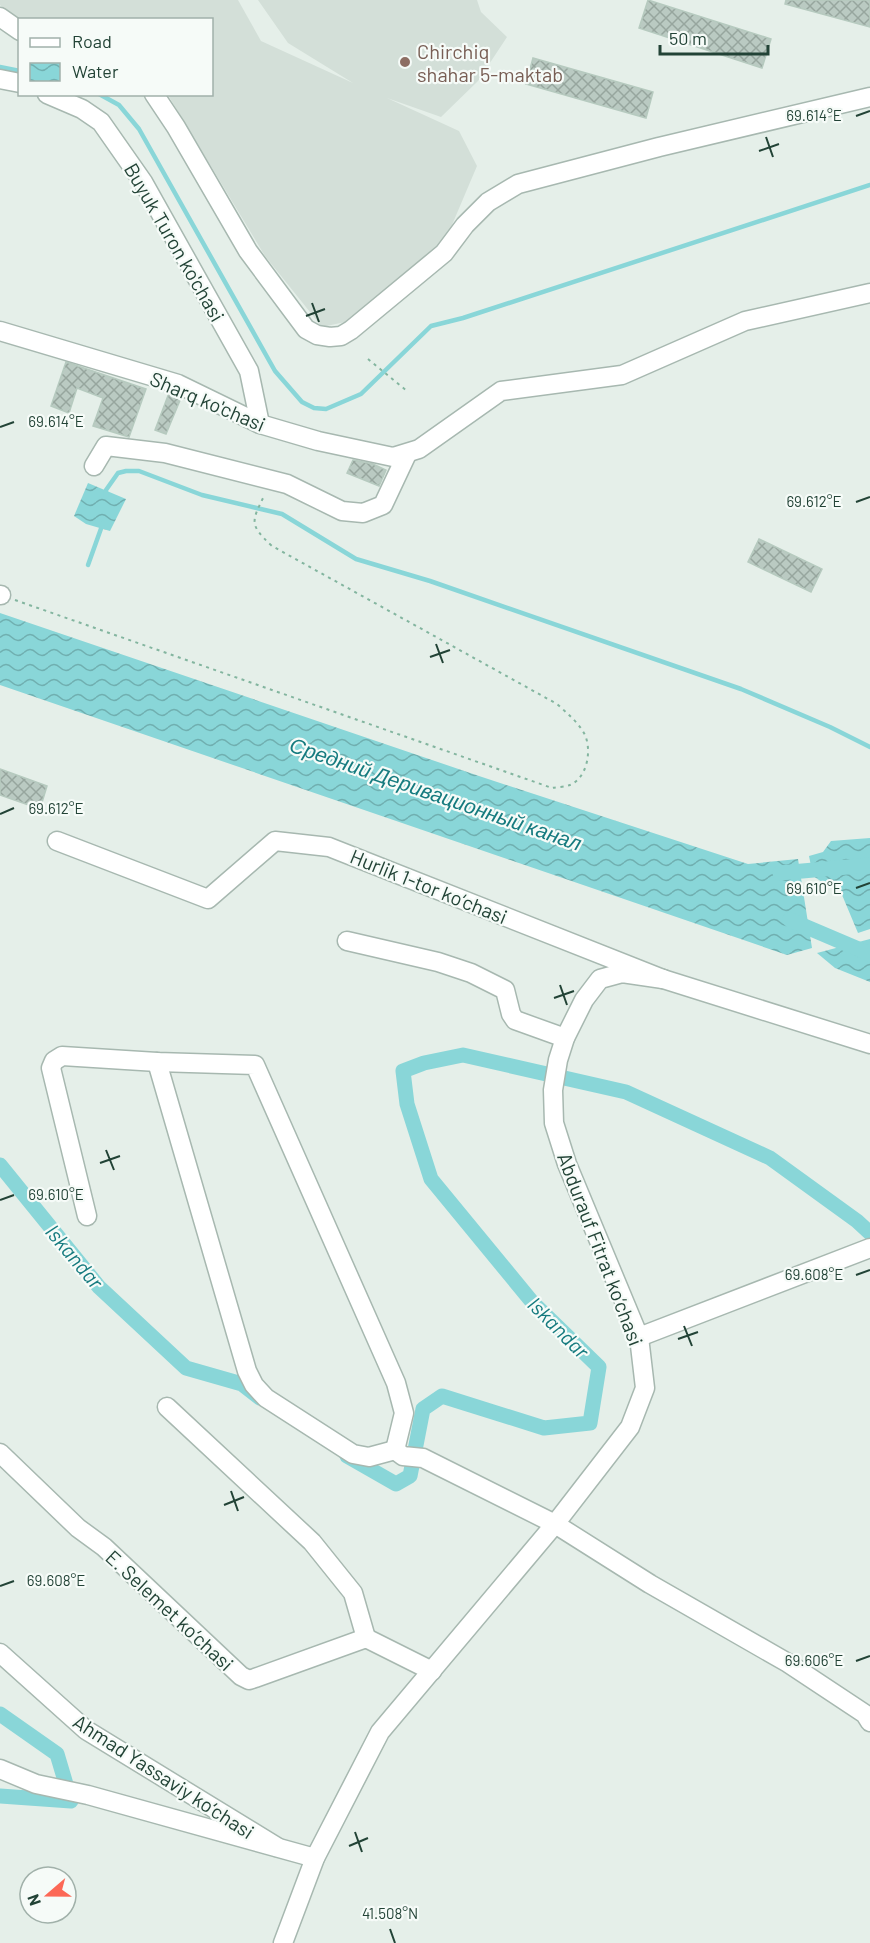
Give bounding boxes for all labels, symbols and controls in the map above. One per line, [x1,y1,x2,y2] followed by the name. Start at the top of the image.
[18,18,213,96] legend
[660,18,768,56] scale bar
[669,27,707,49] text: 50 m
[72,30,112,52] text: Road
[417,39,563,86] place label: Chirchiq shahar 5-maktab
[398,55,412,69] marker: Chirchiq shahar 5-maktab
[72,60,119,82] text: Water
[786,106,842,124] text: 69.614°E
[120,158,230,326] street label: Buyuk Turon ko'chasi
[147,366,269,436] street label: Sharq ko'chasi
[28,412,84,430] text: 69.614°E
[786,492,842,510] text: 69.612°E
[287,731,585,855] water label: Средний Деривационный канал
[28,799,84,817] text: 69.612°E
[347,844,511,928] street label: Hurlik 1-tor ko‘chasi
[786,879,842,897] text: 69.610°E
[553,1149,649,1349] street label: Abdurauf Fitrat ko‘chasi
[28,1185,84,1203] text: 69.610°E
[41,1219,110,1294] water label: Iskandar
[785,1265,843,1283] text: 69.608°E
[523,1291,595,1363] water label: Iskandar
[101,1545,239,1675] street label: E. Selemet ko‘chasi
[27,1571,85,1589] text: 69.608°E
[785,1651,843,1669] text: 69.606°E
[69,1709,259,1843] street label: Ahmad Yassaviy ko‘chasi
[18,1865,78,1925] north arrow
[23,1892,44,1909] text: N
[362,1904,418,1922] text: 41.508°N

